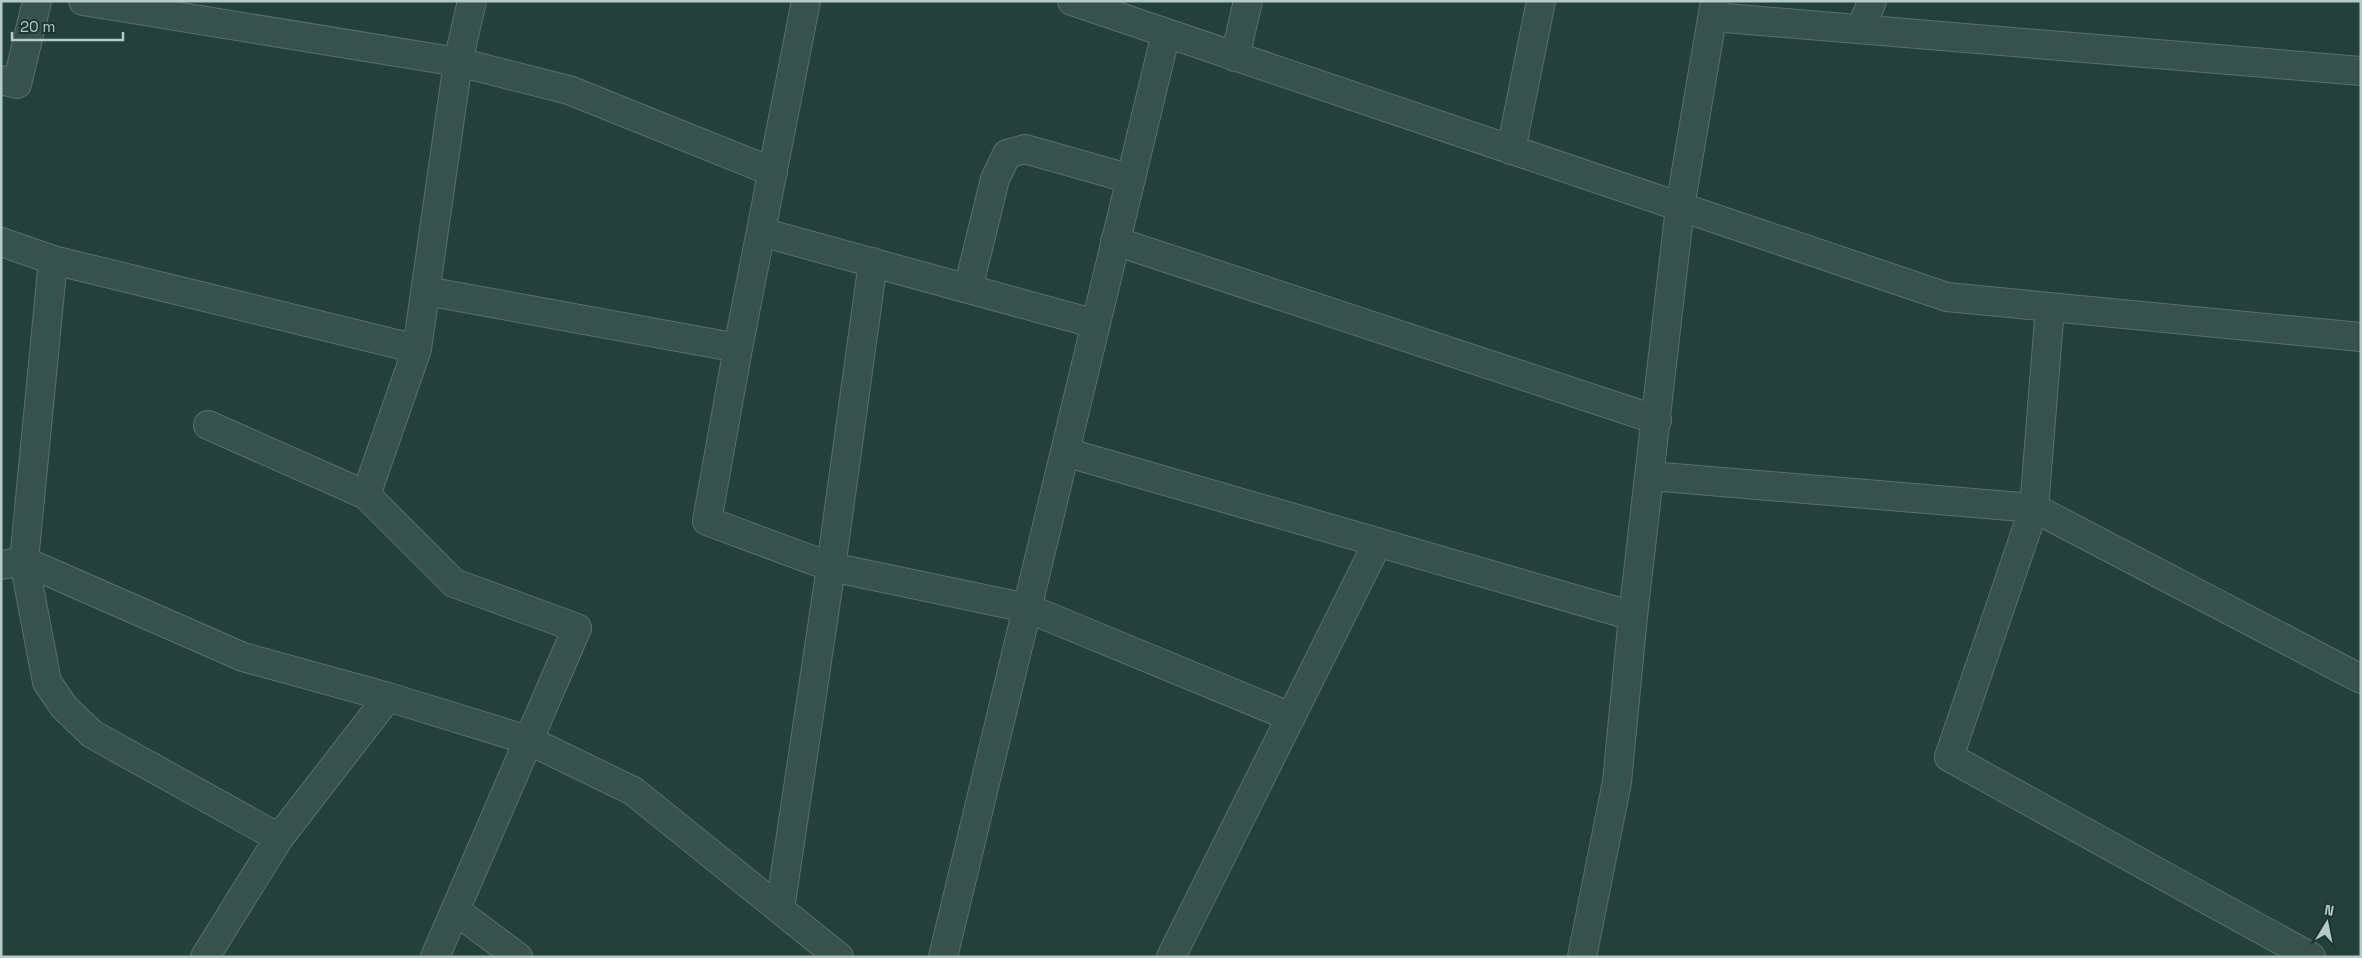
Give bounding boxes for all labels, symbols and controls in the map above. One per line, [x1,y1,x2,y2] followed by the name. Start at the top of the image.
[12,10,124,42] scale bar
[20,17,55,36] text: 20 m
[2302,898,2352,948] north arrow
[2323,901,2335,920] text: N

